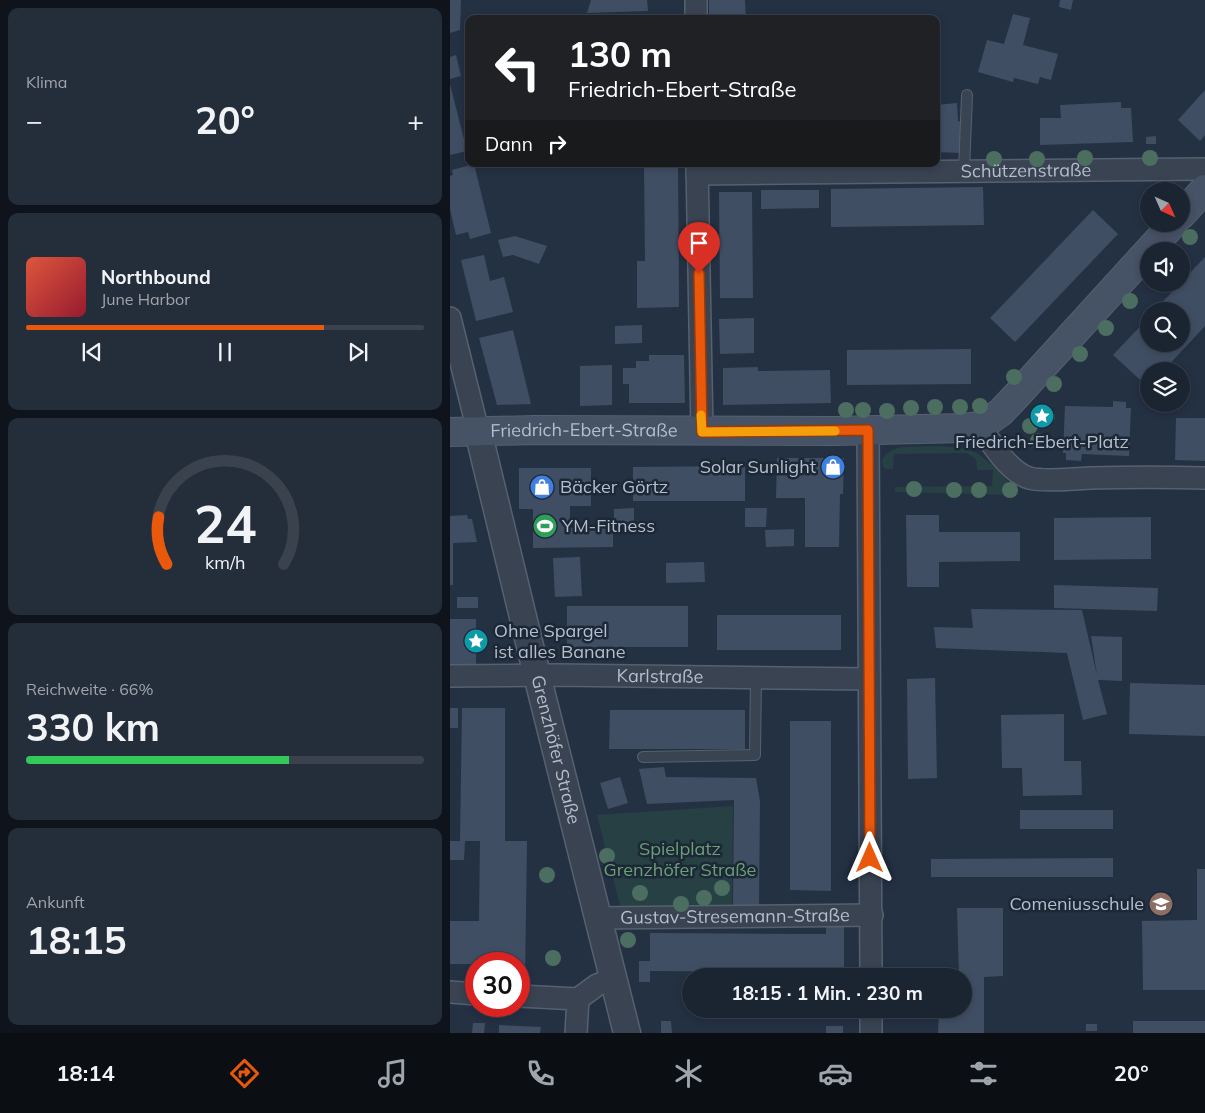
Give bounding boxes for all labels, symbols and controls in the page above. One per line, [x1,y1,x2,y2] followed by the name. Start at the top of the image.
[568,32,672,76] text: 130 m
[485,35,550,100] icon: left
[26,72,67,92] text: Klima
[568,75,796,103] text: Friedrich-Ebert-Straße
[195,96,255,144] text: 20°
[26,103,43,138] text: −
[407,103,424,138] text: +
[543,130,571,158] icon: right
[485,132,533,156] text: Dann
[961,158,1091,182] street label: Schützenstraße
[1140,182,1190,232] north arrow
[1140,182,1190,412] map controls
[678,222,720,273] pin
[685,229,713,257] icon: arrive
[1140,242,1190,292] button: sound
[101,265,211,289] text: Northbound
[101,289,190,309] text: June Harbor
[1140,302,1190,352] button: search
[78,338,106,366] icon: previous
[211,338,239,366] icon: pause
[344,338,372,366] icon: next
[1140,362,1190,412] button: layers
[1029,403,1055,429] place icon: Friedrich-Ebert-Platz
[490,418,678,442] street label: Friedrich-Ebert-Straße
[955,430,1129,453] place label: Friedrich-Ebert-Platz
[820,454,846,480] shop icon: Solar Sunlight
[700,455,816,478] place label: Solar Sunlight
[529,474,555,500] shop icon: Bäcker Görtz
[560,475,668,498] place label: Bäcker Görtz
[194,491,256,556] text: 24
[532,513,558,539] sports icon: YM-Fitness
[561,514,655,537] place label: YM-Fitness
[205,551,245,573] text: km/h
[494,619,626,663] place label: Ohne Spargel ist alles Banane
[463,628,489,654] place icon: Ohne Spargel ist alles Banane
[616,664,703,688] street label: Karlstraße
[526,673,586,826] street label: Grenzhöfer Straße
[26,679,153,699] text: Reichweite · 66%
[26,703,160,751] text: 330 km
[843,831,895,883] position arrow
[604,837,756,881] park label: Spielplatz Grenzhöfer Straße
[1148,891,1174,917] school or university icon: Comeniusschule
[26,892,85,912] text: Ankunft
[1009,892,1144,915] place label: Comeniusschule
[620,903,850,929] street label: Gustav-Stresemann-Straße
[26,916,127,964] text: 18:15
[465,952,530,1017] speed limit sign: 30
[731,981,923,1005] text: 18:15 · 1 Min. · 230 m
[227,1056,262,1091] icon: directions
[375,1056,410,1091] icon: music
[523,1056,558,1091] icon: phone
[671,1056,706,1091] icon: climate
[818,1056,853,1091] icon: car
[966,1056,1001,1091] icon: filters
[56,1059,115,1087] text: 18:14
[1114,1059,1149,1087] text: 20°

